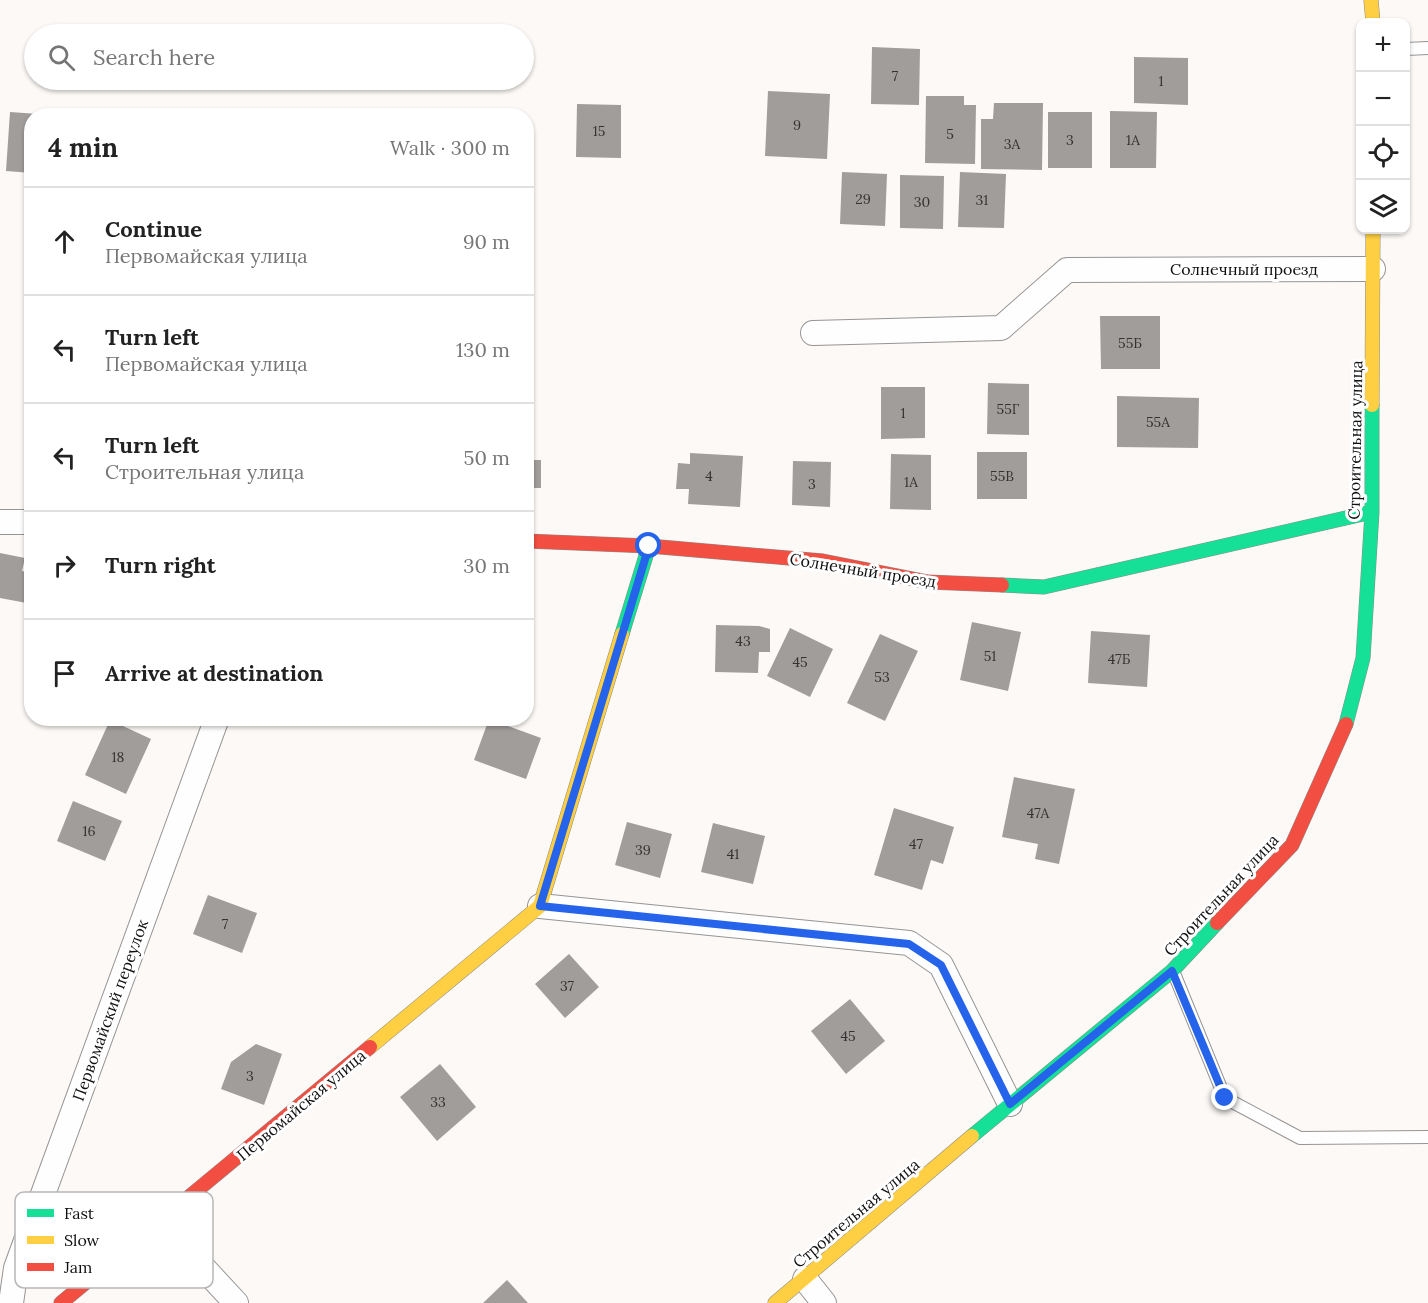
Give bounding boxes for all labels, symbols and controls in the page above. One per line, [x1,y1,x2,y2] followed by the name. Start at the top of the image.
[1356,18,1410,234] map controls
[1356,18,1410,72] button: +
[24,24,534,90] search box
[45,41,78,74] icon: search
[93,43,215,71] text: Search here
[892,67,899,85] house number: 7
[1158,72,1164,90] house number: 1
[1356,72,1410,126] button: −
[793,116,801,134] house number: 9
[593,122,605,140] house number: 15
[946,125,954,143] house number: 5
[1356,126,1410,180] button: locate
[48,131,118,164] text: 4 min
[1066,131,1074,149] house number: 3
[1126,131,1140,149] house number: 1А
[390,135,510,160] text: Walk · 300 m
[1004,135,1021,153] house number: 3А
[1356,180,1410,234] button: layers
[855,190,871,208] house number: 29
[976,191,988,209] house number: 31
[914,193,930,211] house number: 30
[105,215,202,243] text: Continue
[48,225,81,258] icon: ahead
[463,229,510,254] text: 90 m
[105,243,308,268] text: Первомайская улица
[1170,259,1318,279] street label: Солнечный проезд
[105,323,199,351] text: Turn left
[48,333,81,366] icon: left
[1118,334,1142,352] house number: 55Б
[456,337,510,362] text: 130 m
[105,351,308,376] text: Первомайская улица
[1344,360,1366,520] street label: Строительная улица
[997,400,1020,418] house number: 55Г
[900,404,906,422] house number: 1
[1146,413,1170,431] house number: 55А
[105,431,199,459] text: Turn left
[48,441,81,474] icon: left
[464,445,510,470] text: 50 m
[105,459,304,484] text: Строительная улица
[705,467,713,485] house number: 4
[990,467,1014,485] house number: 55В
[904,473,918,491] house number: 1А
[808,475,816,493] house number: 3
[635,532,661,558] route start
[48,549,81,582] icon: right
[788,549,938,592] street label: Солнечный проезд
[105,551,216,579] text: Turn right
[463,553,510,578] text: 30 m
[735,632,751,650] house number: 43
[984,647,996,665] house number: 51
[1108,650,1131,668] house number: 47Б
[792,653,808,671] house number: 45
[48,657,81,690] icon: arrive
[105,659,323,687] text: Arrive at destination
[874,668,890,686] house number: 53
[112,748,125,766] house number: 18
[1027,804,1049,822] house number: 47А
[82,822,96,840] house number: 16
[1159,830,1283,960] street label: Строительная улица
[909,835,924,853] house number: 47
[635,841,651,859] house number: 39
[727,845,739,863] house number: 41
[222,915,229,933] house number: 7
[68,916,152,1104] street label: Первомайский переулок
[560,977,575,995] house number: 37
[840,1027,856,1045] house number: 45
[232,1045,370,1165] street label: Первомайская улица
[246,1067,254,1085] house number: 3
[1211,1084,1237,1110] route end
[430,1093,446,1111] house number: 33
[789,1154,923,1272] street label: Строительная улица
[15,1192,213,1288] legend
[64,1203,95,1223] text: Fast
[64,1230,100,1250] text: Slow
[63,1257,92,1277] text: Jam

